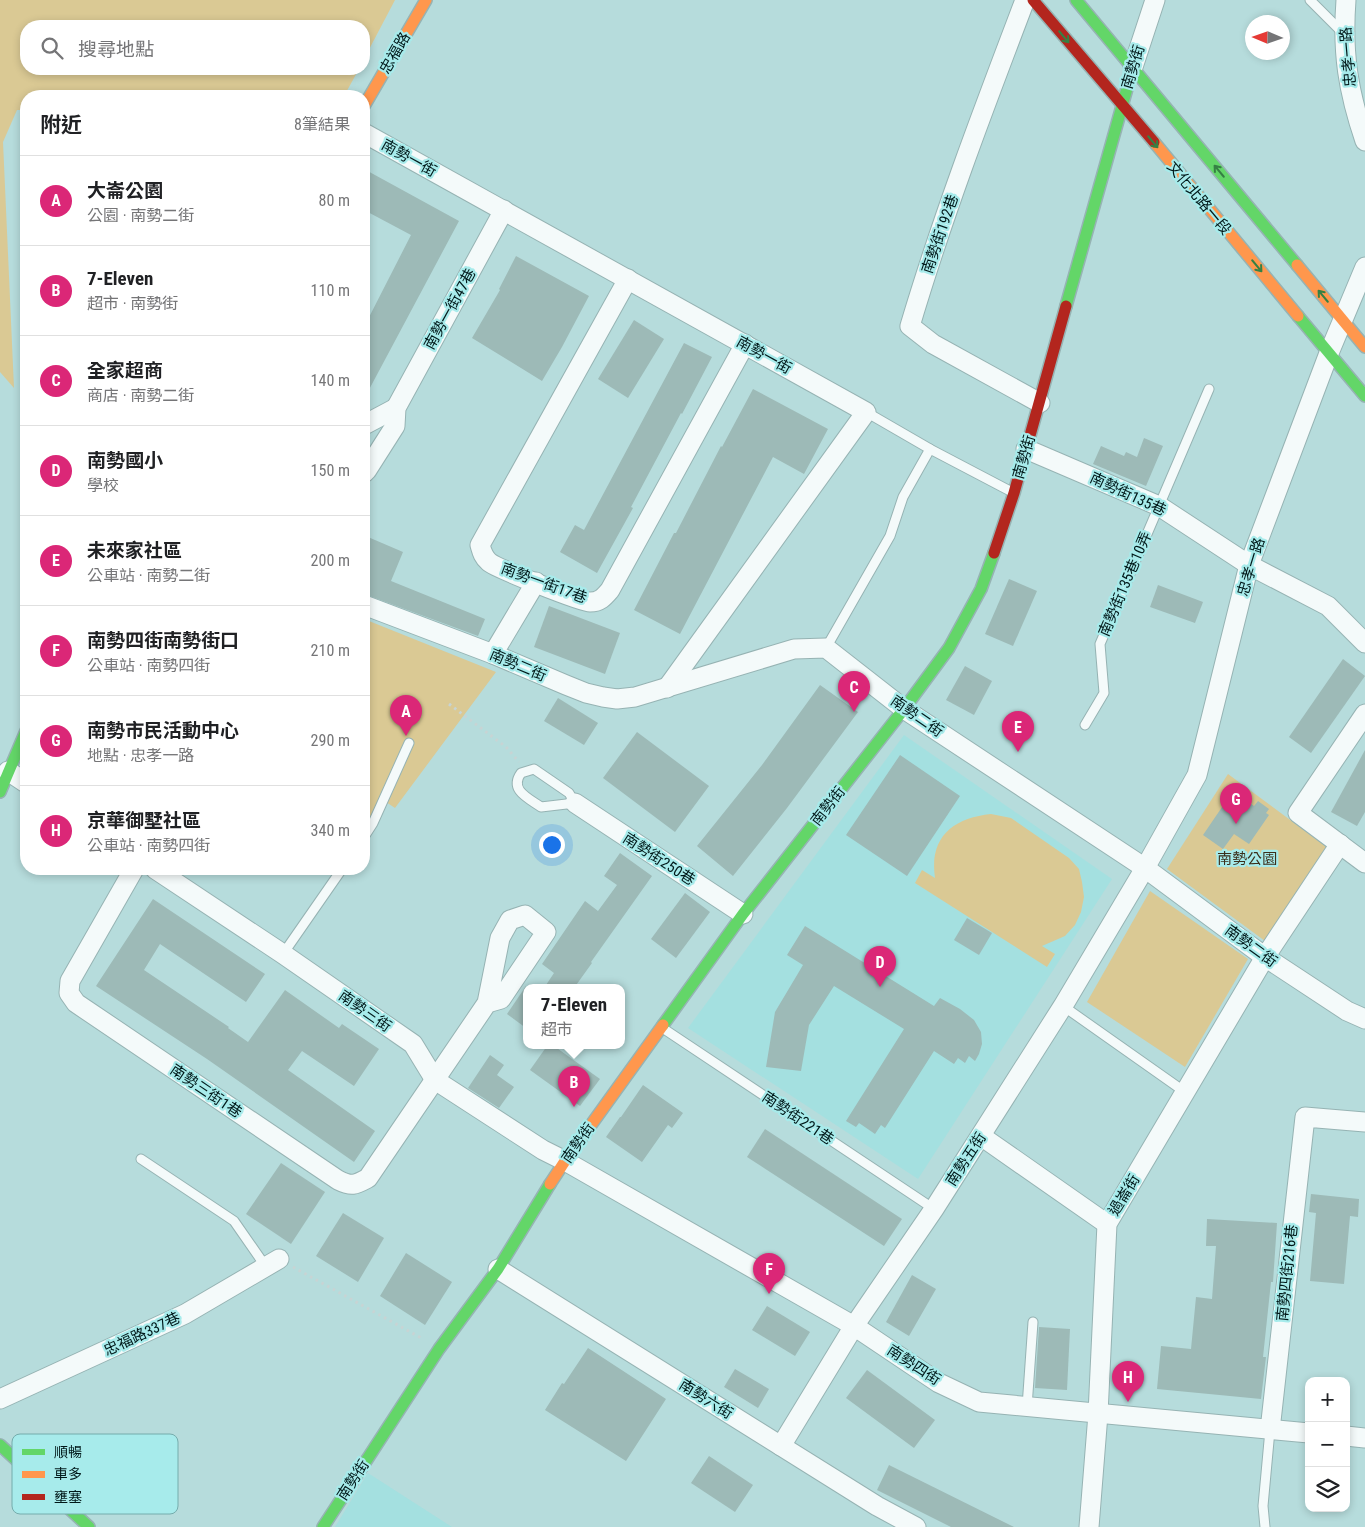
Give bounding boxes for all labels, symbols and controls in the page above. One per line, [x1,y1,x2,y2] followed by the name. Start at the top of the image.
[1245,15,1290,60] north arrow
[20,20,370,75] search box
[1336,26,1360,88] street label: 忠孝一路
[376,29,414,77] street label: 忠福路
[1059,30,1070,43] one-way arrow
[38,34,66,62] icon: search
[78,38,154,61] text: 搜尋地點
[1118,43,1148,91] street label: 南勢街
[40,113,82,137] text: 附近
[294,115,350,134] text: 8筆結果
[1147,135,1158,148] one-way arrow
[378,136,440,180] street label: 南勢一街
[1163,158,1235,238] street label: 文化北路一段
[1213,165,1224,178] one-way arrow
[87,179,163,202] text: 大崙公園
[51,191,61,210] text: A
[318,191,350,210] text: 80 m
[918,192,962,276] street label: 南勢街192巷
[87,206,194,225] text: 公園 · 南勢二街
[1251,260,1262,273] one-way arrow
[420,265,480,353] street label: 南勢一街47巷
[87,267,153,290] text: 7-Eleven
[52,281,60,300] text: B
[311,281,350,300] text: 110 m
[1317,290,1328,303] one-way arrow
[87,294,178,313] text: 超市 · 南勢街
[733,333,795,377] street label: 南勢一街
[87,359,163,382] text: 全家超商
[51,371,61,390] text: C
[311,371,350,390] text: 140 m
[87,386,194,405] text: 商店 · 南勢二街
[1009,433,1039,481] street label: 南勢街
[87,449,163,472] text: 南勢國小
[51,461,61,480] text: D
[311,461,350,480] text: 150 m
[1087,468,1169,520] street label: 南勢街135巷
[87,476,119,495] text: 學校
[1095,529,1155,639] street label: 南勢街135巷10弄
[1234,536,1268,598] street label: 忠孝一路
[87,539,182,562] text: 未來家社區
[52,551,60,570] text: E
[311,551,350,570] text: 200 m
[499,559,589,607] street label: 南勢一街17巷
[87,566,210,585] text: 公車站 · 南勢二街
[87,629,239,652] text: 南勢四街南勢街口
[52,641,60,660] text: F
[311,641,350,660] text: 210 m
[487,645,549,685] street label: 南勢二街
[87,656,210,675] text: 公車站 · 南勢四街
[838,671,870,712] pin: C
[887,691,947,741] street label: 南勢二街
[390,695,422,736] pin: A
[1002,711,1034,752] pin: E
[87,719,239,742] text: 南勢市民活動中心
[51,731,61,750] text: G
[311,731,350,750] text: 290 m
[87,746,194,765] text: 地點 · 忠孝一路
[807,783,849,829] street label: 南勢街
[1220,783,1252,824] pin: G
[87,809,201,832] text: 京華御墅社區
[51,821,61,840] text: H
[311,821,350,840] text: 340 m
[620,829,698,889] street label: 南勢街250巷
[539,832,565,858] your location
[87,836,210,855] text: 公車站 · 南勢四街
[1217,850,1277,868] park label: 南勢公園
[1221,921,1281,971] street label: 南勢二街
[864,946,896,987] pin: D
[523,984,625,1049] popup
[335,986,395,1036] street label: 南勢三街
[541,993,607,1016] text: 7-Eleven
[541,1020,573,1039] text: 超市
[167,1060,245,1122] street label: 南勢三街1巷
[558,1066,590,1107] pin: B
[759,1088,837,1148] street label: 南勢街221巷
[558,1119,598,1167] street label: 南勢街
[942,1129,990,1189] street label: 南勢五街
[1105,1171,1143,1219] street label: 過崙街
[1273,1224,1301,1322] street label: 南勢四街216巷
[753,1253,785,1294] pin: F
[101,1308,183,1360] street label: 忠福路337巷
[884,1341,944,1389] street label: 南勢四街
[1112,1361,1144,1402] pin: H
[676,1375,736,1423] street label: 南勢六街
[1305,1377,1350,1512] map controls
[1305,1377,1350,1422] button: +
[1305,1422,1350,1467] button: −
[12,1434,178,1514] legend
[54,1444,82,1460] text: 順暢
[333,1456,373,1504] street label: 南勢街
[54,1466,82,1482] text: 車多
[1305,1467,1350,1512] button: layers
[54,1489,82,1505] text: 壅塞

